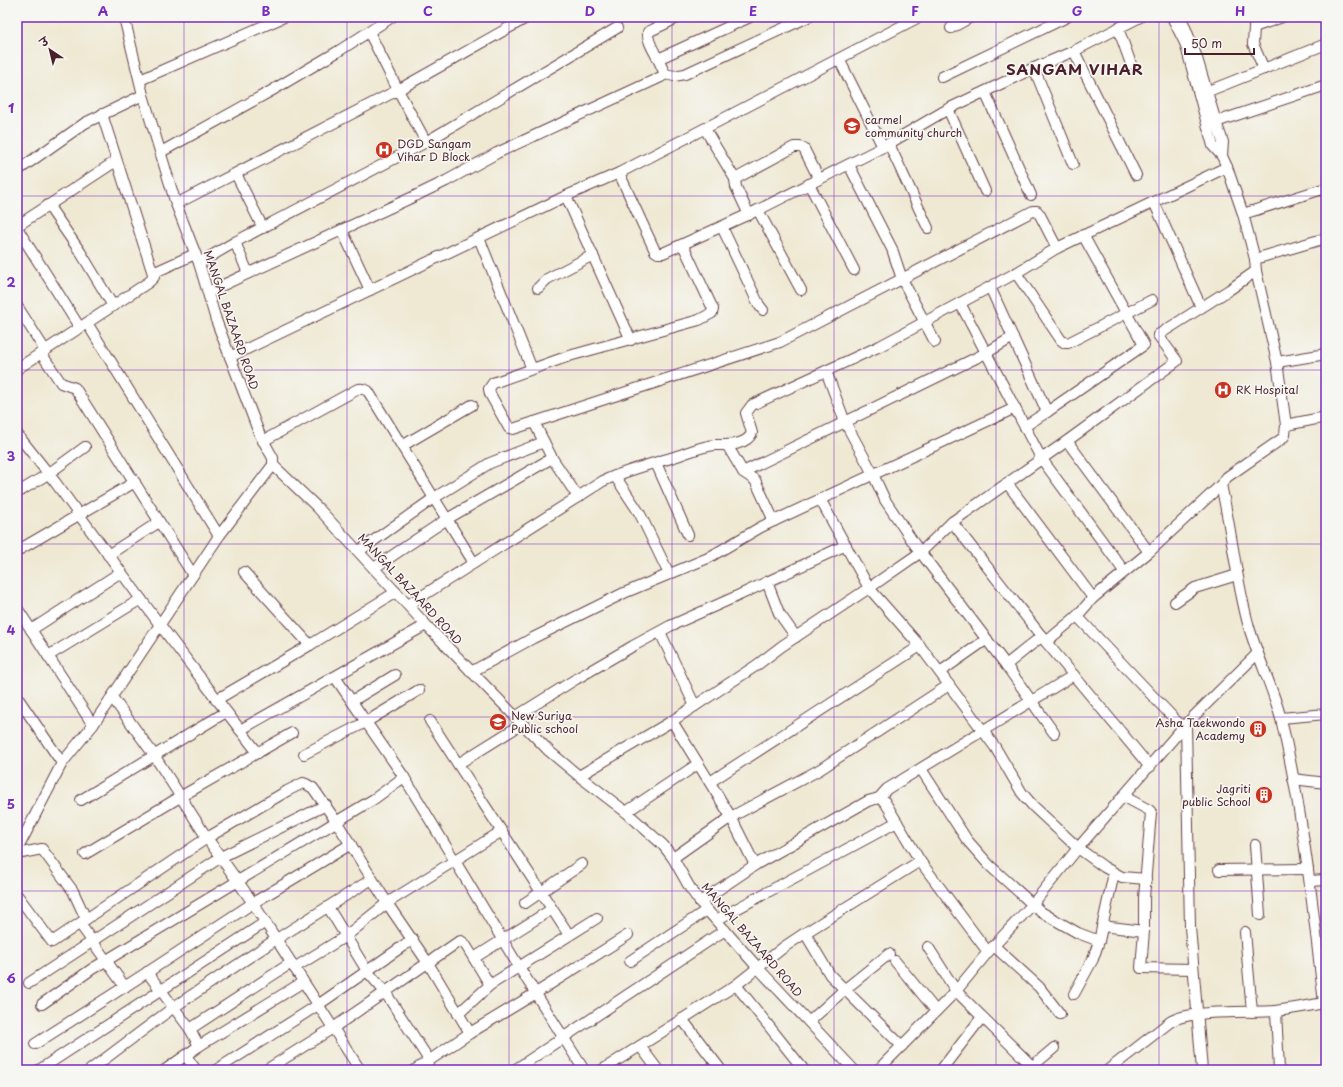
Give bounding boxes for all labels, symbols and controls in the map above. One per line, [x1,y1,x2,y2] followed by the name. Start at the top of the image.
[98,1,108,20] text: A
[262,1,271,20] text: B
[423,1,433,20] text: C
[585,1,595,20] text: D
[749,1,757,20] text: E
[911,1,919,20] text: F
[1072,1,1082,20] text: G
[1235,1,1245,20] text: H
[30,30,70,70] north arrow
[1185,30,1254,56] scale bar
[35,31,53,51] text: उ
[1191,34,1222,52] text: 50 m
[1006,57,1144,80] district label: SANGAM VIHAR
[8,98,14,117] text: 1
[865,111,962,141] place label: carmel community church
[842,116,862,136] school or university icon: carmel community church
[397,135,471,165] place label: DGD Sangam Vihar D Block
[374,140,394,160] hospital icon: DGD Sangam Vihar D Block
[200,248,263,392] street label: MANGAL BAZAARD ROAD
[6,272,16,291] text: 2
[1213,380,1233,400] hospital icon: RK Hospital
[1236,381,1299,398] place label: RK Hospital
[7,446,16,465] text: 3
[354,529,467,648] street label: MANGAL BAZAARD ROAD
[7,620,16,639] text: 4
[511,707,578,737] place label: New Suriya Public school
[488,712,508,732] school or university icon: New Suriya Public school
[1156,714,1245,744] place label: Asha Taekwondo Academy
[1248,719,1268,739] building icon: Asha Taekwondo Academy
[1182,780,1251,810] place label: Jagriti public School
[1254,785,1274,805] building icon: Jagriti public School
[7,794,15,813] text: 5
[698,879,807,1001] street label: MANGAL BAZAARD ROAD
[6,968,16,987] text: 6

